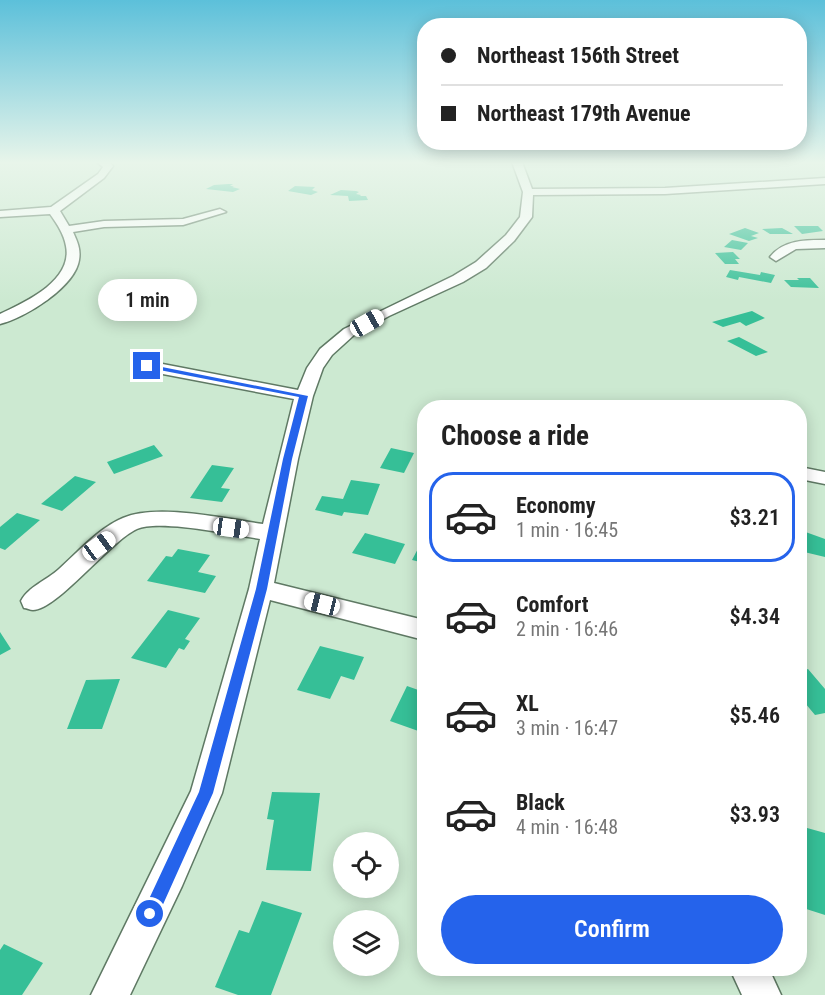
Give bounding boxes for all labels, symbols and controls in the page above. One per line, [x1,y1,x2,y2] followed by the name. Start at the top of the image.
[477,43,679,68] text: Northeast 156th Street
[477,101,691,126] text: Northeast 179th Avenue
[98,279,196,321] callout: 1 min
[125,288,170,312] text: 1 min
[347,306,387,340] car
[133,352,160,379] route end
[441,420,589,452] text: Choose a ride
[444,490,498,544] icon: car
[516,493,596,518] text: Economy
[729,505,780,530] text: $3.21
[212,517,250,539] car
[516,518,618,542] text: 1 min · 16:45
[79,528,119,564] car
[444,589,498,643] icon: car
[302,591,342,617] car
[516,592,589,617] text: Comfort
[729,604,780,629] text: $4.34
[516,617,618,641] text: 2 min · 16:46
[444,688,498,742] icon: car
[516,691,539,716] text: XL
[729,703,780,728] text: $5.46
[516,716,618,740] text: 3 min · 16:47
[444,787,498,841] icon: car
[516,790,565,815] text: Black
[729,802,780,827] text: $3.93
[516,815,618,839] text: 4 min · 16:48
[333,832,399,976] map controls
[333,832,399,898] button: locate
[441,895,783,964] button: Confirm
[136,900,163,927] route start
[333,910,399,976] button: layers

